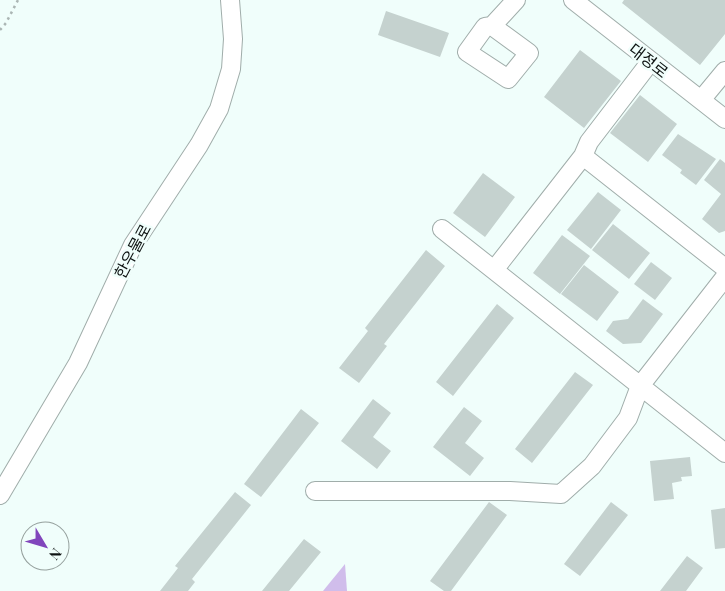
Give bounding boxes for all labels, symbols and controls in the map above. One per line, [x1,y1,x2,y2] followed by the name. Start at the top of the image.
[625,38,673,82] street label: 대정로
[109,220,155,282] street label: 한우물로
[20,521,70,571] north arrow
[45,544,66,564] text: N

